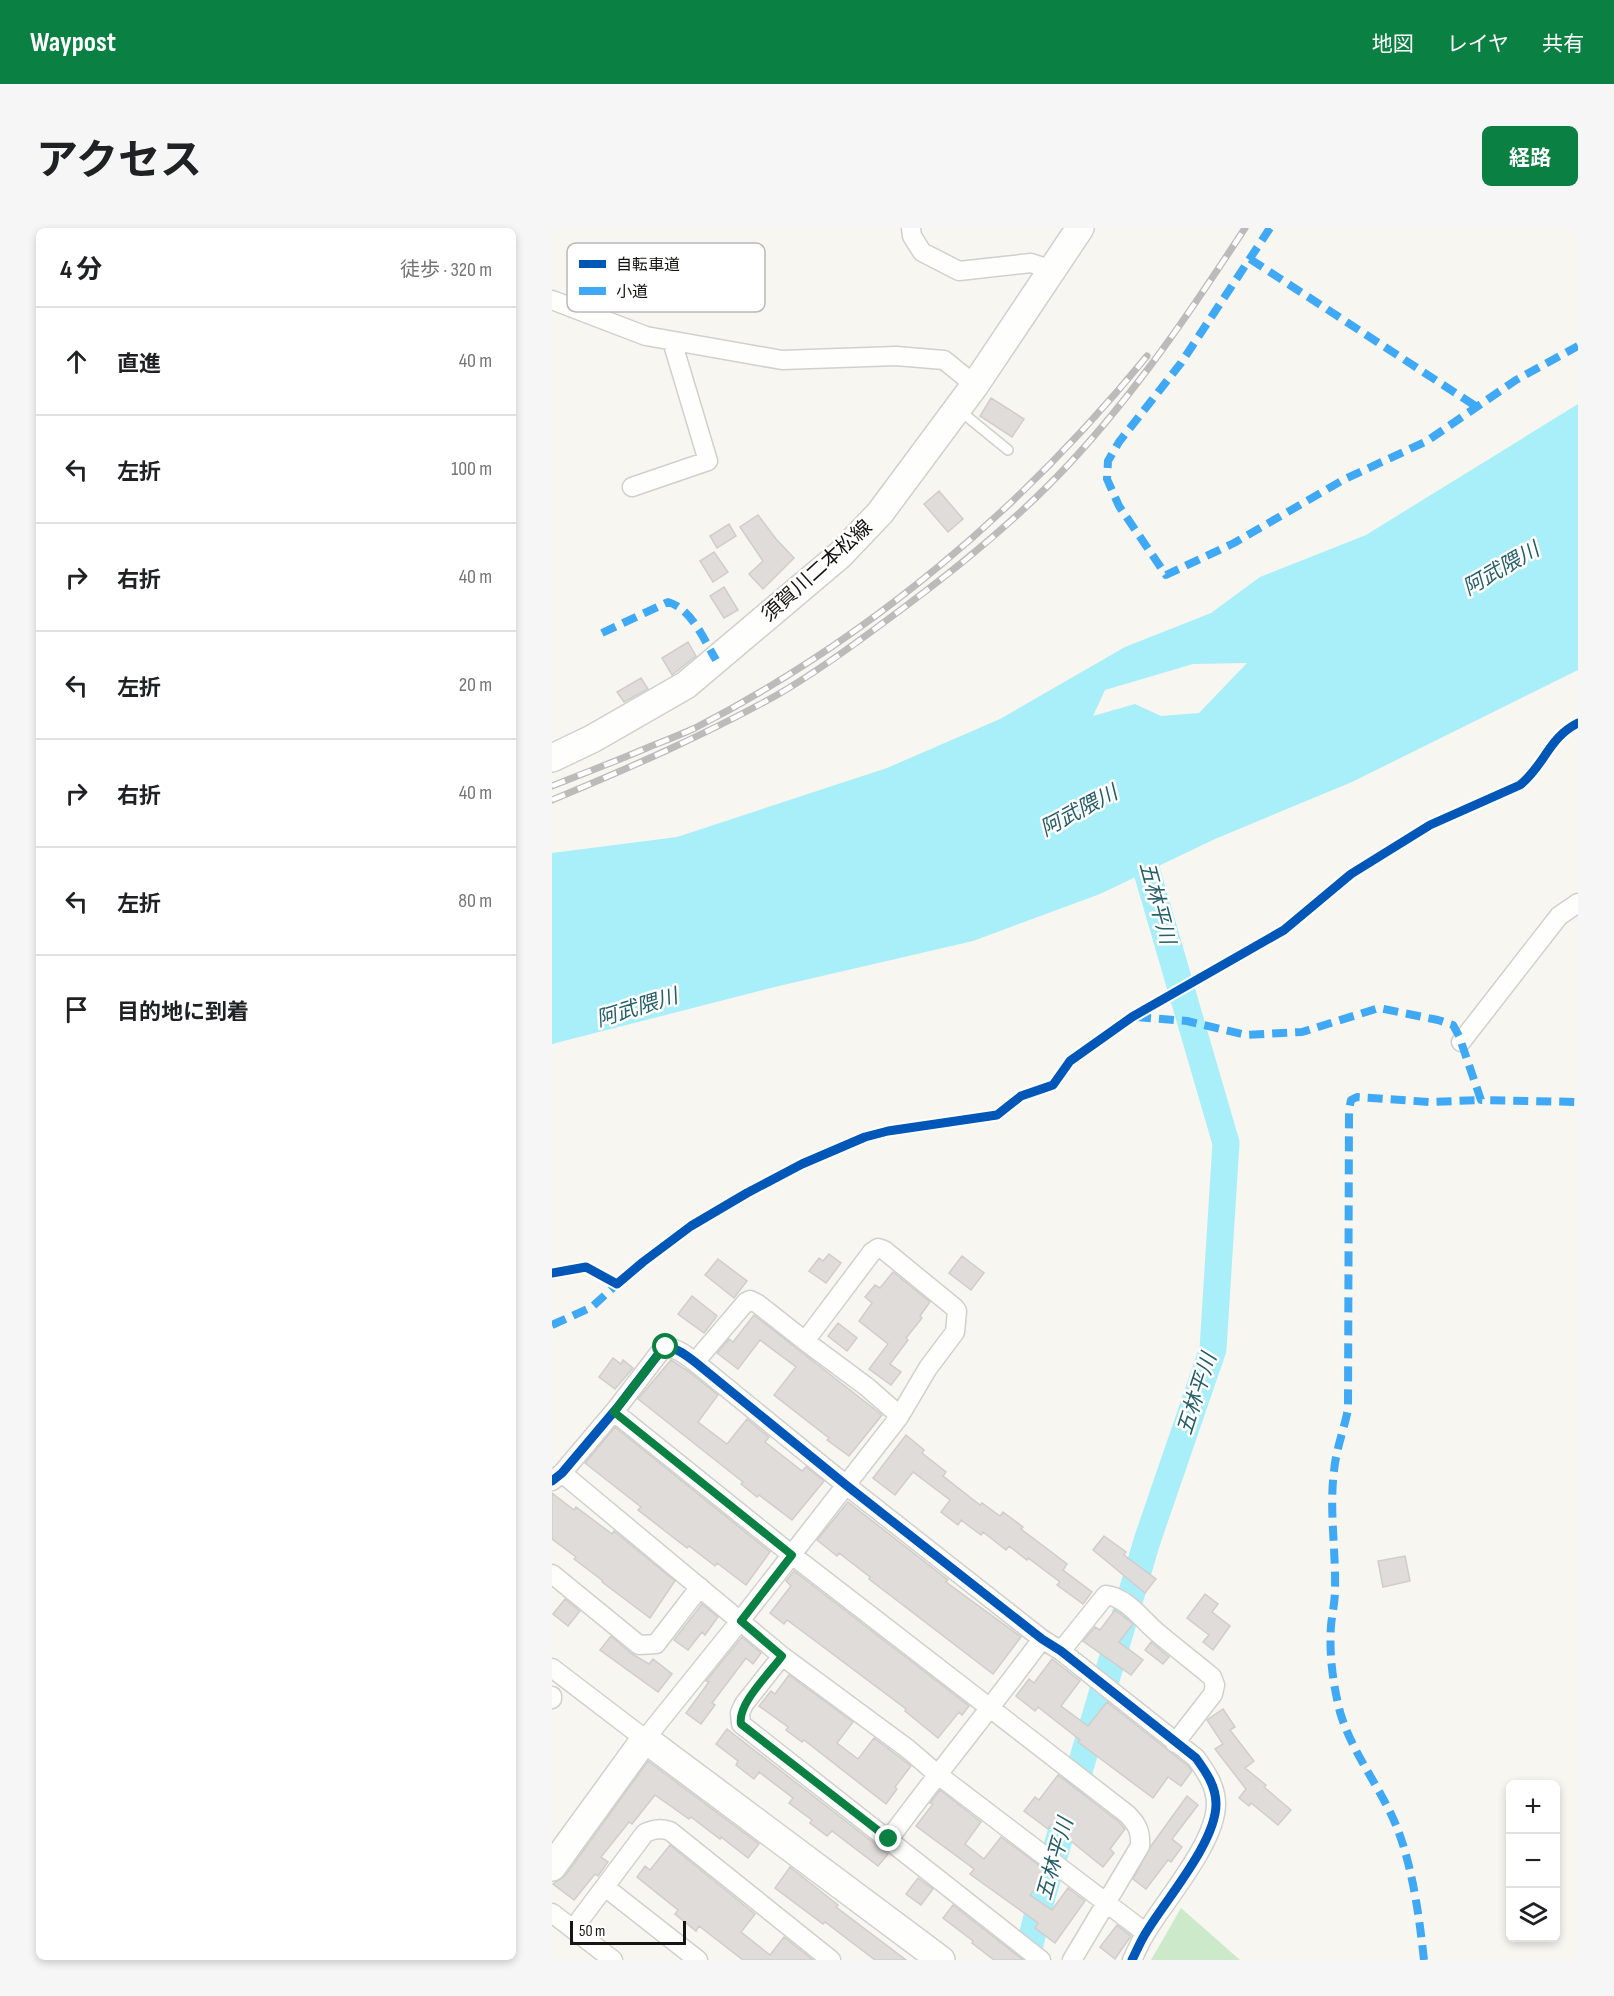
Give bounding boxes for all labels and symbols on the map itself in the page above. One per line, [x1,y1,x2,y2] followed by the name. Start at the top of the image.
[567,243,765,312] legend
[616,256,680,275] text: 自転車道
[616,283,648,302] text: 小道
[757,515,877,627] street label: 須賀川二本松線
[1458,536,1545,601] water label: 阿武隈川
[1036,779,1124,842] water label: 阿武隈川
[1134,859,1180,949] water label: 五林平川
[593,983,683,1032] water label: 阿武隈川
[652,1333,678,1359] route start
[1172,1348,1222,1438] water label: 五林平川
[1031,1813,1079,1903] water label: 五林平川
[875,1825,901,1851] route end
[570,1918,686,1946] scale bar

